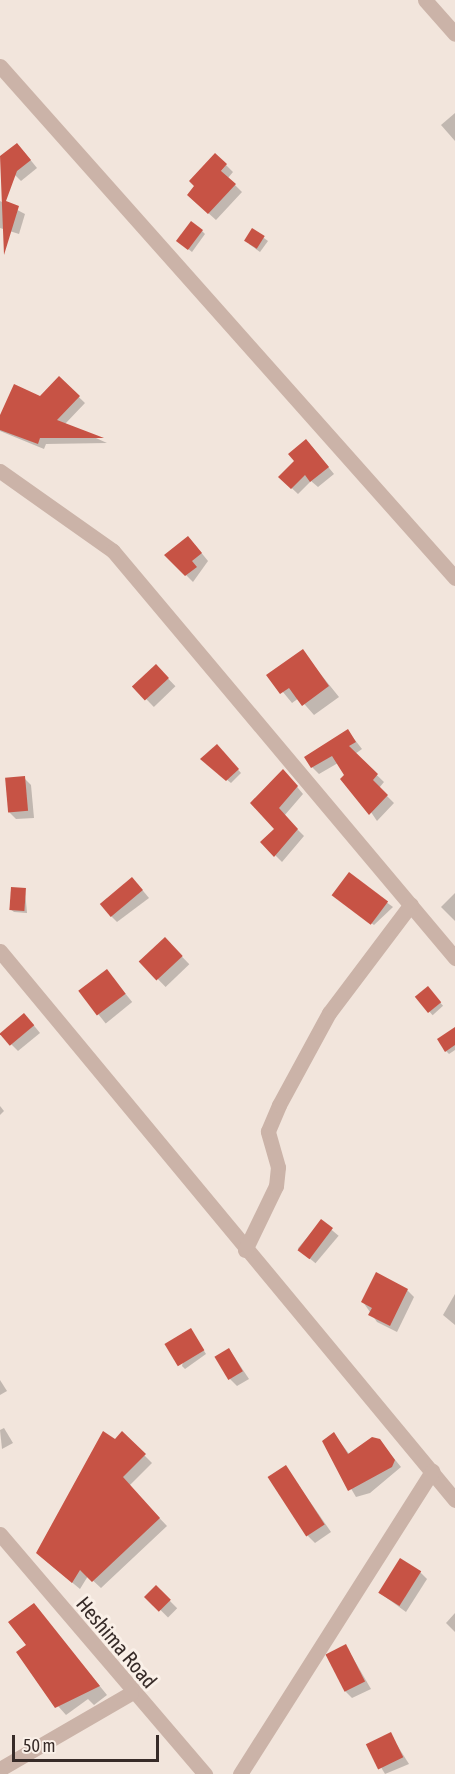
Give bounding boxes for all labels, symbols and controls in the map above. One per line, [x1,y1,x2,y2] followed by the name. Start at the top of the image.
[71,1591,163,1693] street label: Heshima Road
[15,1723,162,1761] scale bar
[23,1735,55,1756] text: 50 m

